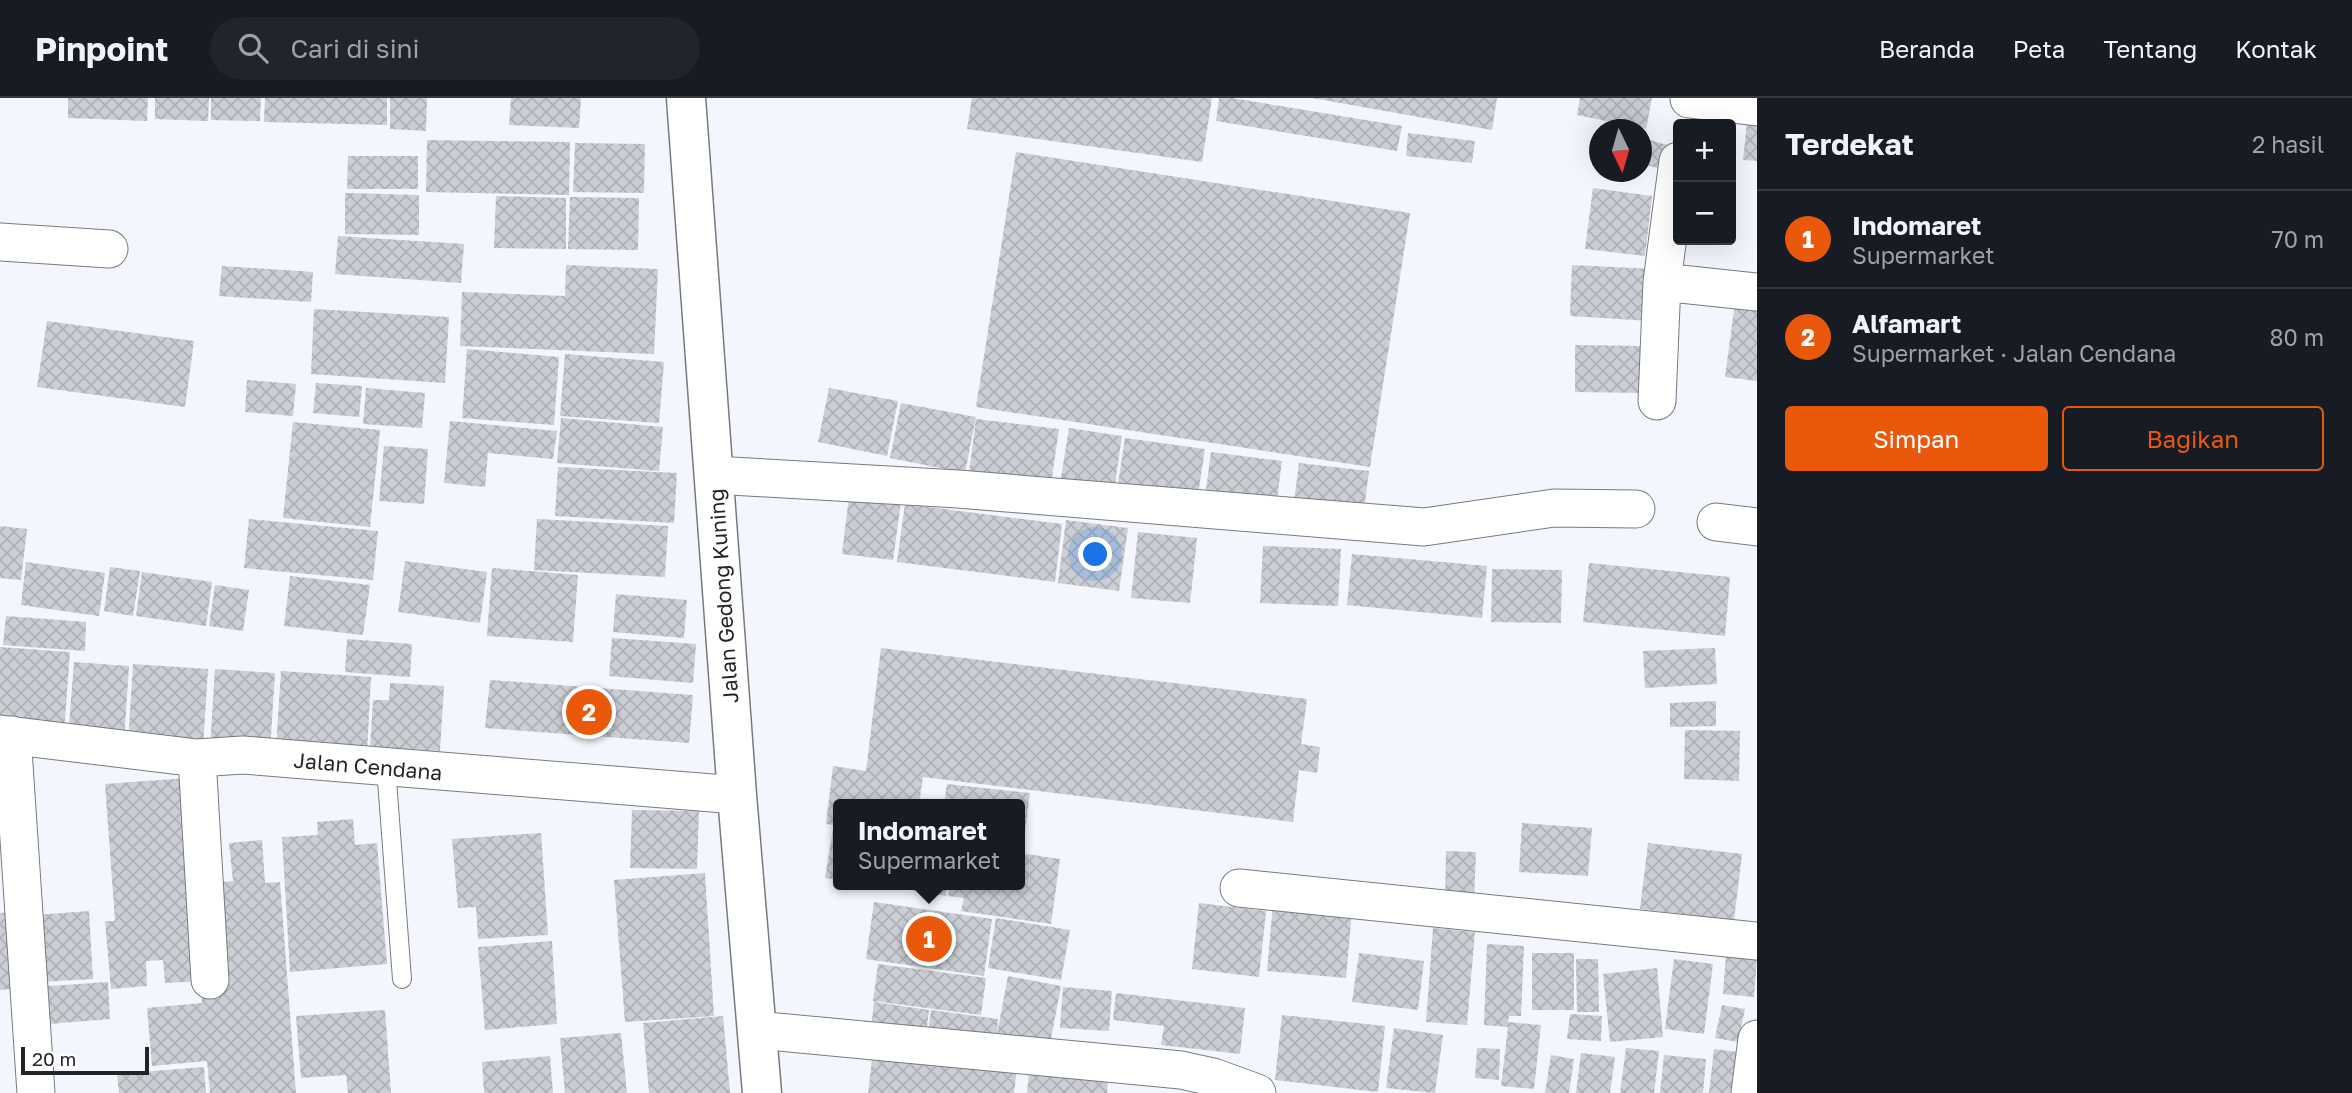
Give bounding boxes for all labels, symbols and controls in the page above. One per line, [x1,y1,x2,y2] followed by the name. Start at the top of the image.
[210,17,700,80] search box
[35,29,168,68] text: Pinpoint
[234,29,272,67] icon: search
[290,33,420,64] text: Cari di sini
[1879,34,1975,63] text: Beranda
[2013,34,2065,63] text: Peta
[2103,34,2197,63] text: Tentang
[2235,34,2317,63] text: Kontak
[1589,119,1652,182] north arrow
[1673,119,1736,245] map controls
[1673,119,1736,182] button: +
[1785,126,1914,162] text: Terdekat
[2252,130,2324,158] text: 2 hasil
[1673,182,1736,245] button: −
[1852,210,1981,241] text: Indomaret
[1802,225,1814,253] text: 1
[2271,225,2324,253] text: 70 m
[1852,241,1995,269] text: Supermarket
[1852,308,1961,339] text: Alfamart
[1801,323,1815,351] text: 2
[2270,323,2324,351] text: 80 m
[1852,339,2176,367] text: Supermarket · Jalan Cendana
[1785,406,2048,471] button: Simpan
[2062,406,2324,471] button: Bagikan
[703,488,743,704] street label: Jalan Gedong Kuning
[1078,537,1112,571] your location
[566,686,612,738] pin: 2
[293,747,443,785] street label: Jalan Cendana
[833,799,1025,890] popup
[858,815,987,846] text: Indomaret
[858,846,1000,874] text: Supermarket
[906,913,952,965] pin: 1
[21,1044,149,1076] scale bar
[32,1047,76,1070] text: 20 m

